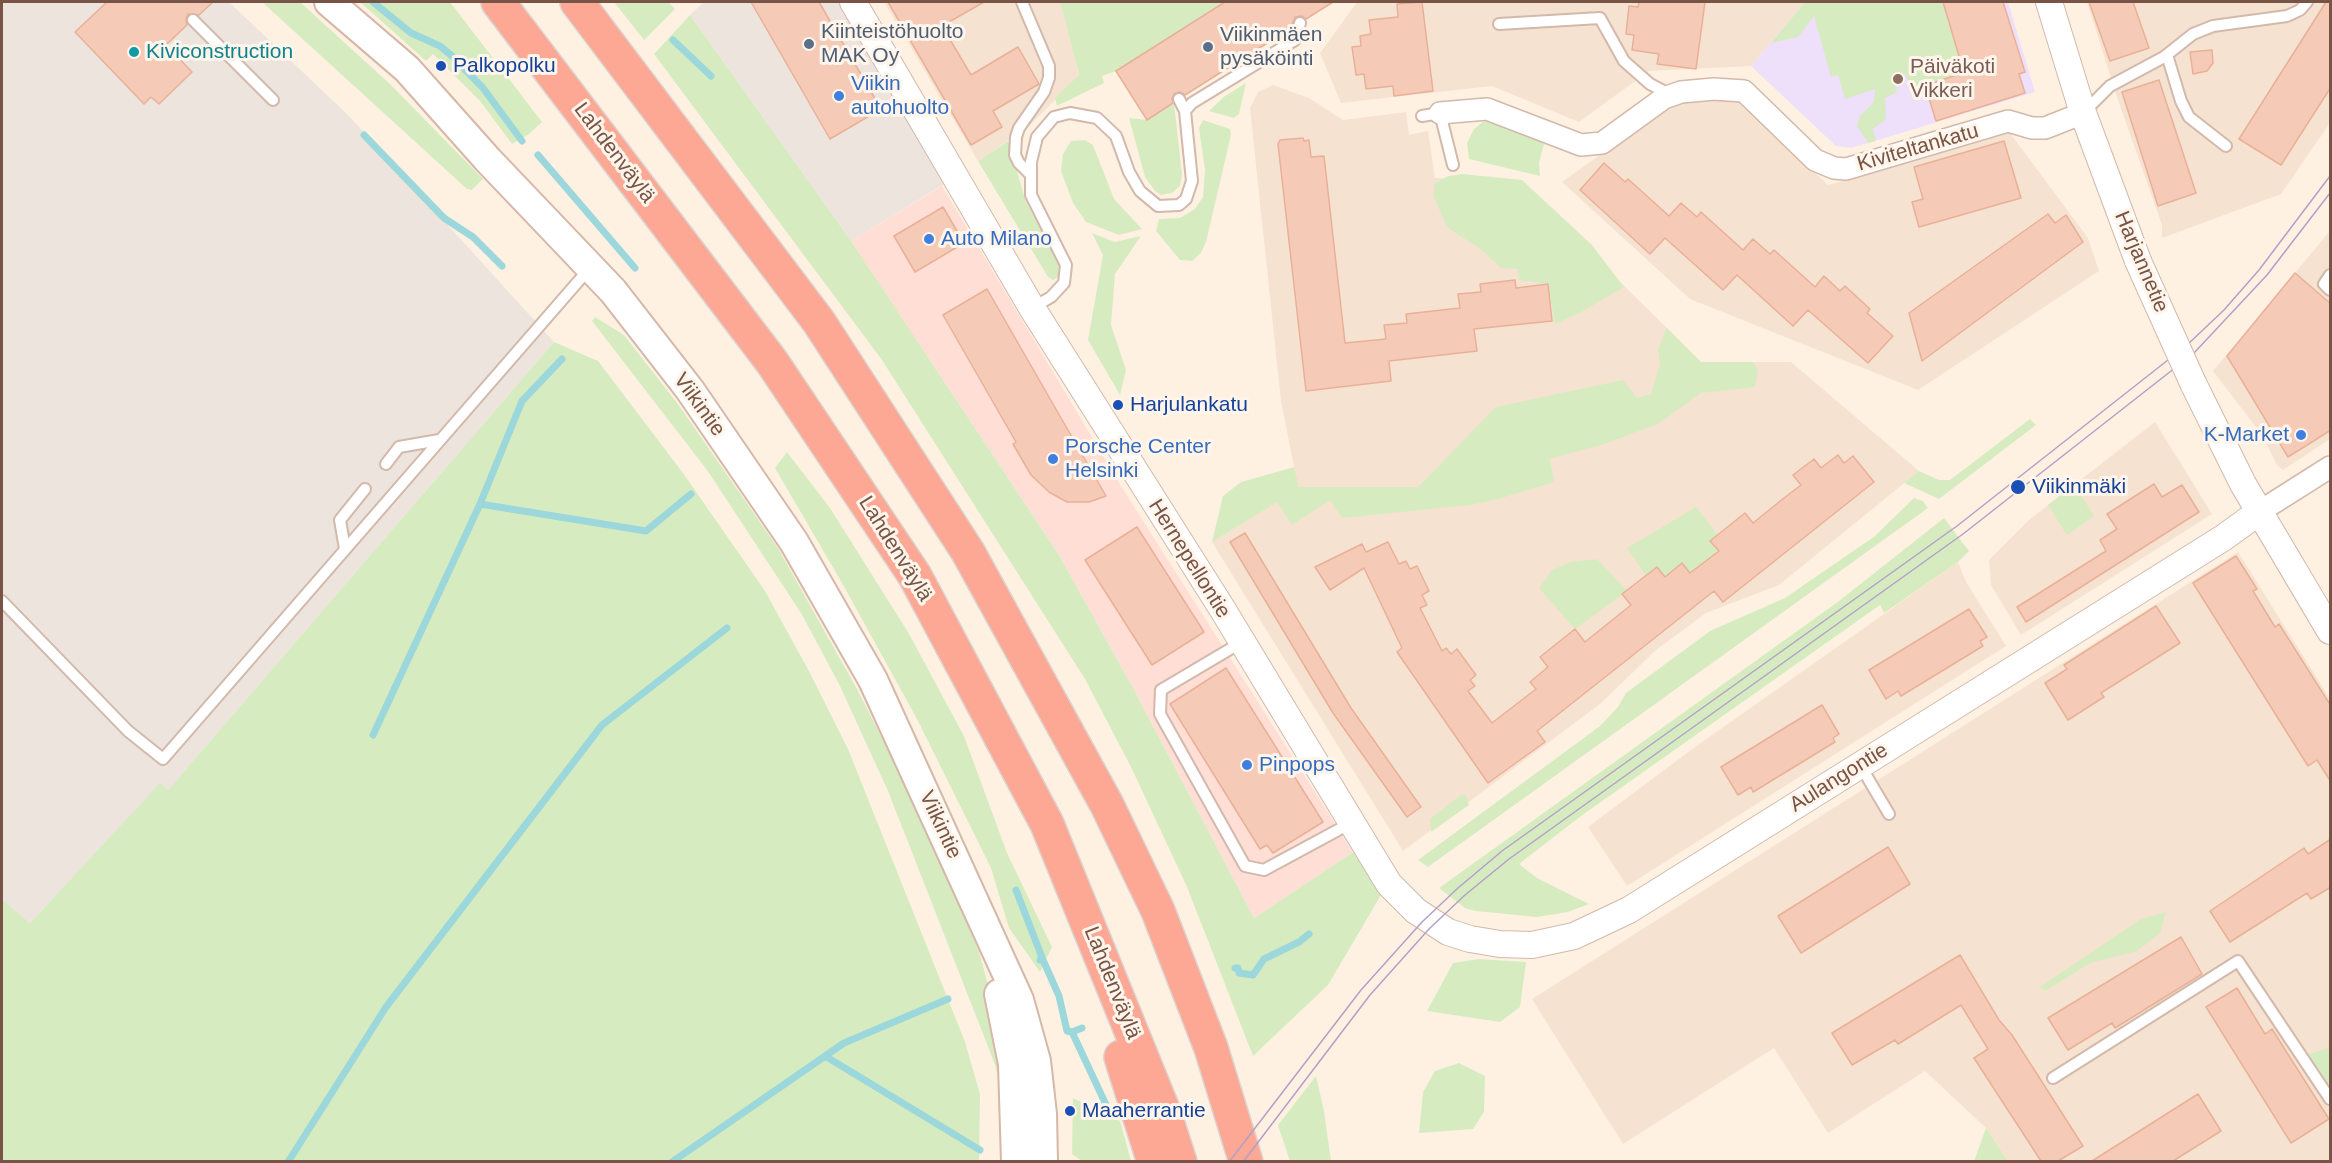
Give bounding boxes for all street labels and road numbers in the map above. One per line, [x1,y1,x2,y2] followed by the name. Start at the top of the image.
[568,98,660,208] street label: Lahdenväylä
[1854,119,1982,177] street label: Kiviteltankatu
[2108,208,2174,316] street label: Harjannetie
[668,368,730,442] street label: Viikintie
[853,492,937,606] street label: Lahdenväylä
[1142,495,1236,623] street label: Hernepellontie
[1785,738,1893,818] street label: Aulangontie
[913,787,967,863] street label: Viikintie
[1078,923,1146,1043] street label: Lahdenväylä

